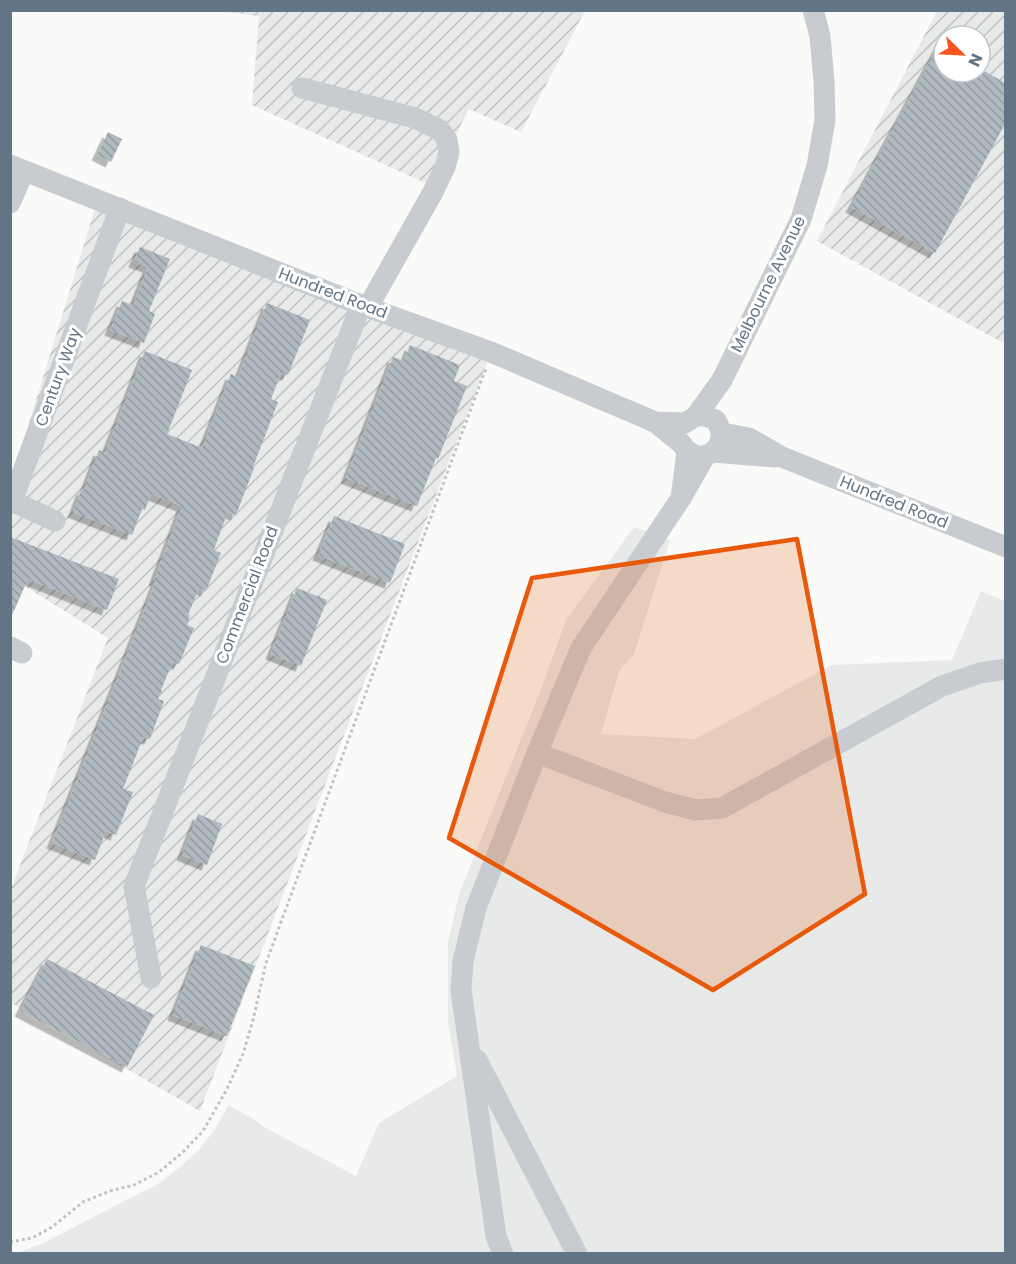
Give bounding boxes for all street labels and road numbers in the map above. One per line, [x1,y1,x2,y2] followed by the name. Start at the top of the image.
[725,212,811,356] street label: Melbourne Avenue
[275,262,391,324] street label: Hundred Road
[30,325,86,429] street label: Century Way
[836,470,952,534] street label: Hundred Road
[210,523,284,667] street label: Commercial Road

